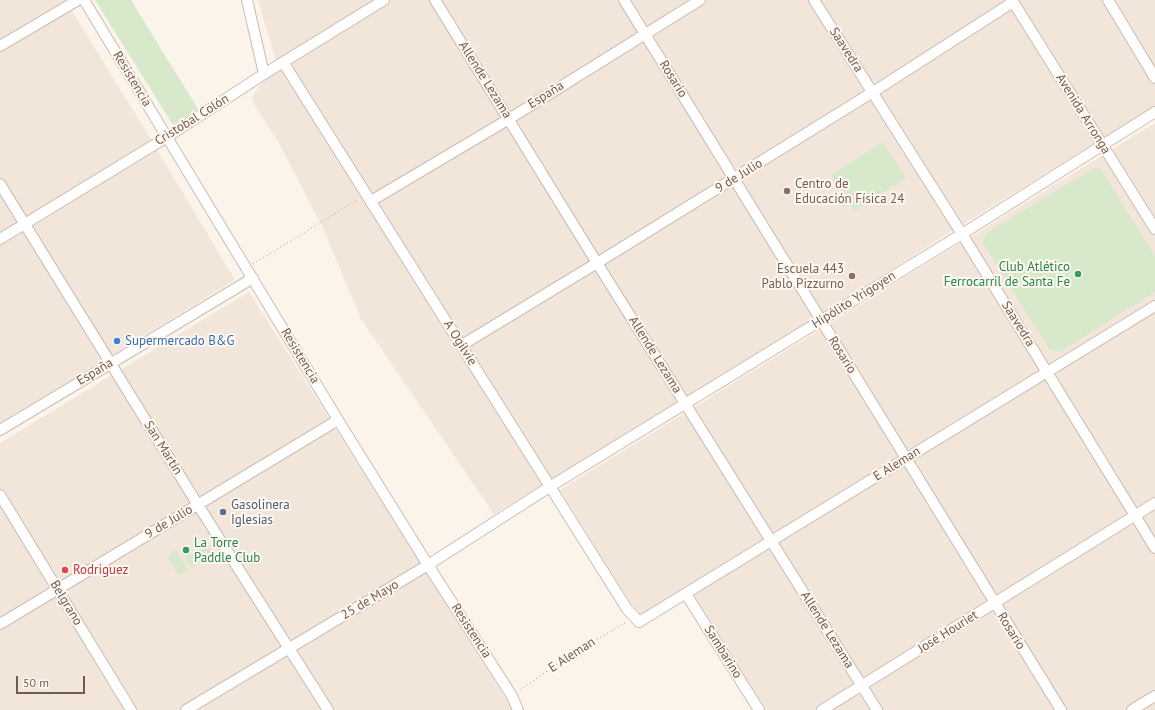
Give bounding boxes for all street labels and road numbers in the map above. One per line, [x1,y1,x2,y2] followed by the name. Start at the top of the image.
[826,25,866,75] street label: Saavedra
[455,39,515,121] street label: Allende Lezama
[109,48,155,110] street label: Resistencia
[656,58,690,100] street label: Rosario
[1052,71,1114,157] street label: Avenida Arronga
[525,78,567,112] street label: España
[152,91,232,149] street label: Cristobal Colón
[713,155,765,197] street label: 9 de Julio
[809,268,899,332] street label: Hipólito Yrigoyen
[998,299,1038,349] street label: Saavedra
[625,314,685,396] street label: Allende Lezama
[440,317,480,369] street label: A Ogilvie
[277,325,323,387] street label: Resistencia
[825,334,859,376] street label: Rosario
[74,355,116,389] street label: España
[140,418,186,478] street label: San Martín
[871,443,923,485] street label: E Aleman
[142,502,196,542] street label: 9 de Julio
[338,577,402,623] street label: 25 de Mayo
[46,578,86,628] street label: Belgrano
[797,589,857,671] street label: Allende Lezama
[448,601,494,661] street label: Resistencia
[915,607,981,657] street label: José Houriet
[994,610,1028,652] street label: Rosario
[701,623,745,681] street label: Sambarino
[546,634,598,676] street label: E Aleman

